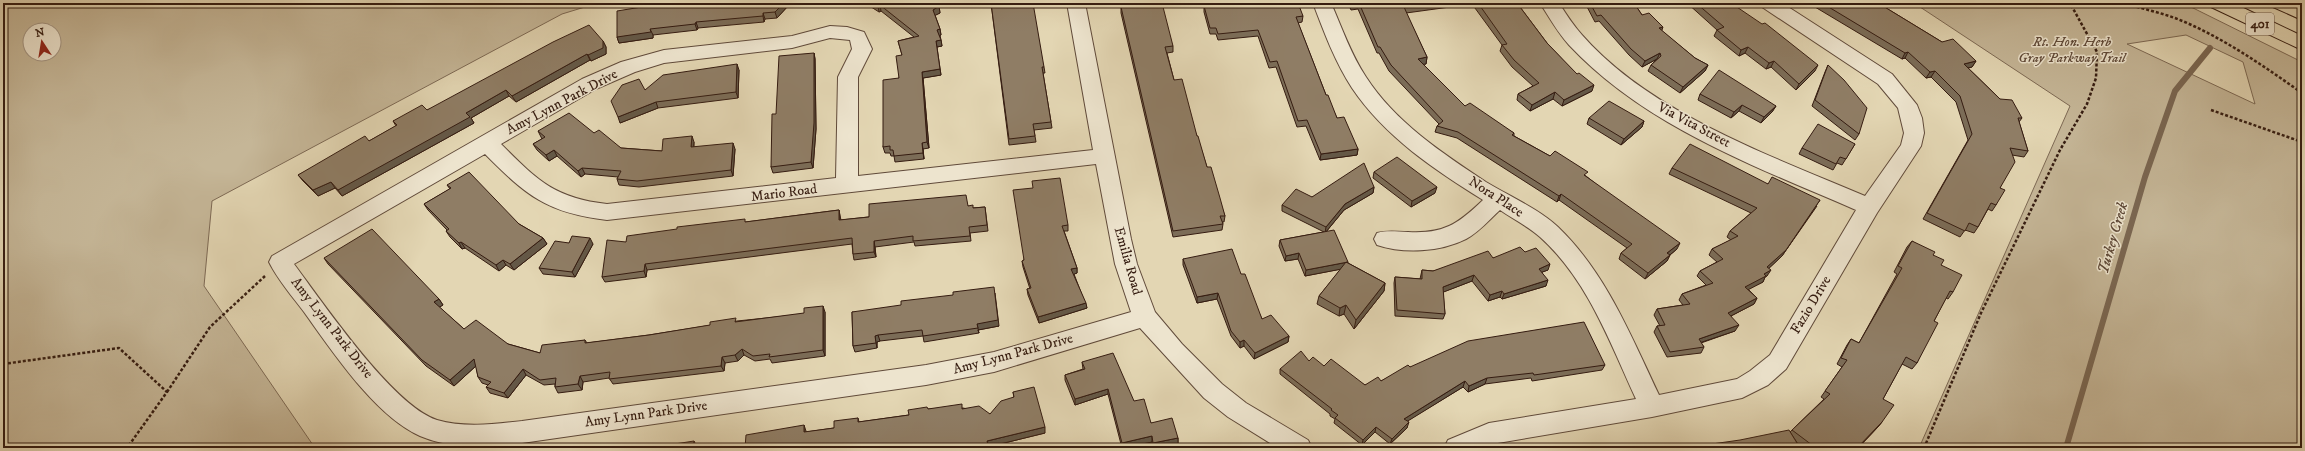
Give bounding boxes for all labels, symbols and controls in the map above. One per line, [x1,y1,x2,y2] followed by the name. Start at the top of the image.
[2246,13,2274,35] road number: 401
[22,22,62,62] north arrow
[34,25,46,41] text: N
[2018,33,2127,67] park label: Rt. Hon. Herb Gray Parkway Trail
[503,65,621,139] street label: Amy Lynn Park Drive
[1653,98,1734,152] street label: Via Vita Street
[1465,173,1527,222] street label: Nora Place
[750,180,818,206] street label: Mario Road
[2094,199,2132,276] water label: Turkey Creek
[1110,225,1146,297] street label: Emilia Road
[1787,272,1835,337] street label: Fazio Drive
[287,274,377,382] street label: Amy Lynn Park Drive
[951,329,1075,379] street label: Amy Lynn Park Drive
[584,396,709,432] street label: Amy Lynn Park Drive

